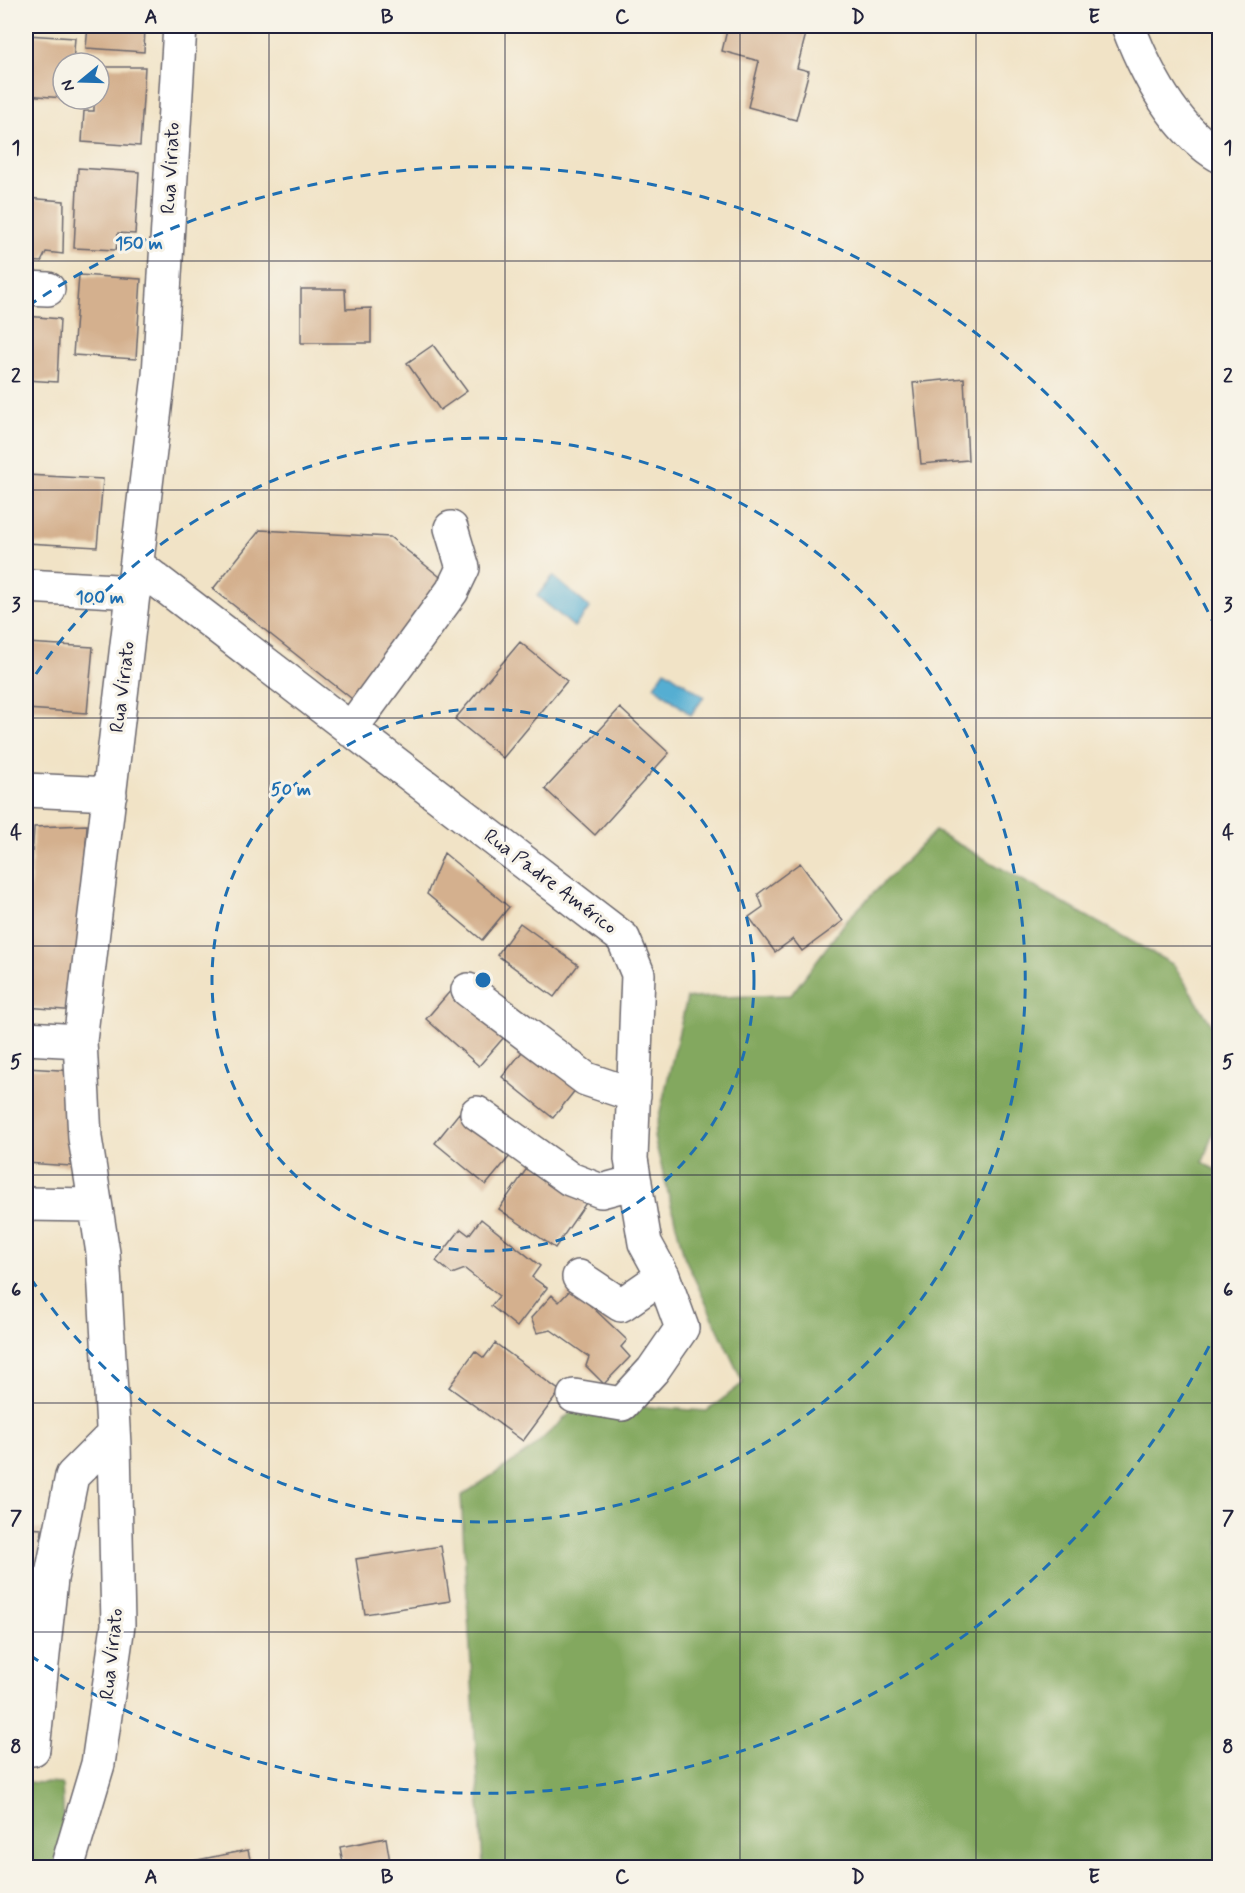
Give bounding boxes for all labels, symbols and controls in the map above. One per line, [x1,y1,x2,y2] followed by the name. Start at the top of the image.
[144,4,158,31] text: A
[381,4,394,31] text: B
[615,4,630,31] text: C
[851,4,865,31] text: D
[1088,4,1100,31] text: E
[51,51,111,111] north arrow
[57,77,80,94] text: N
[155,121,187,215] street label: Rua Viriato
[12,135,20,162] text: 1
[1224,135,1232,162] text: 1
[115,232,163,256] text: 150 m
[11,363,21,390] text: 2
[1223,363,1233,390] text: 2
[76,586,124,610] text: 100 m
[11,592,21,619] text: 3
[1223,592,1233,619] text: 3
[104,640,142,734] street label: Rua Viriato
[271,778,311,802] text: 50 m
[10,820,22,847] text: 4
[1222,820,1234,847] text: 4
[478,823,622,941] street label: Rua Padre Américo
[473,970,493,990] centre of rings
[10,1049,22,1076] text: 5
[1222,1049,1234,1076] text: 5
[11,1277,21,1304] text: 6
[1223,1277,1233,1304] text: 6
[10,1505,22,1532] text: 7
[1222,1505,1234,1532] text: 7
[94,1607,130,1701] street label: Rua Viriato
[10,1734,22,1761] text: 8
[1222,1734,1234,1761] text: 8
[144,1864,158,1891] text: A
[381,1864,394,1891] text: B
[615,1864,630,1891] text: C
[851,1864,865,1891] text: D
[1088,1864,1100,1891] text: E

